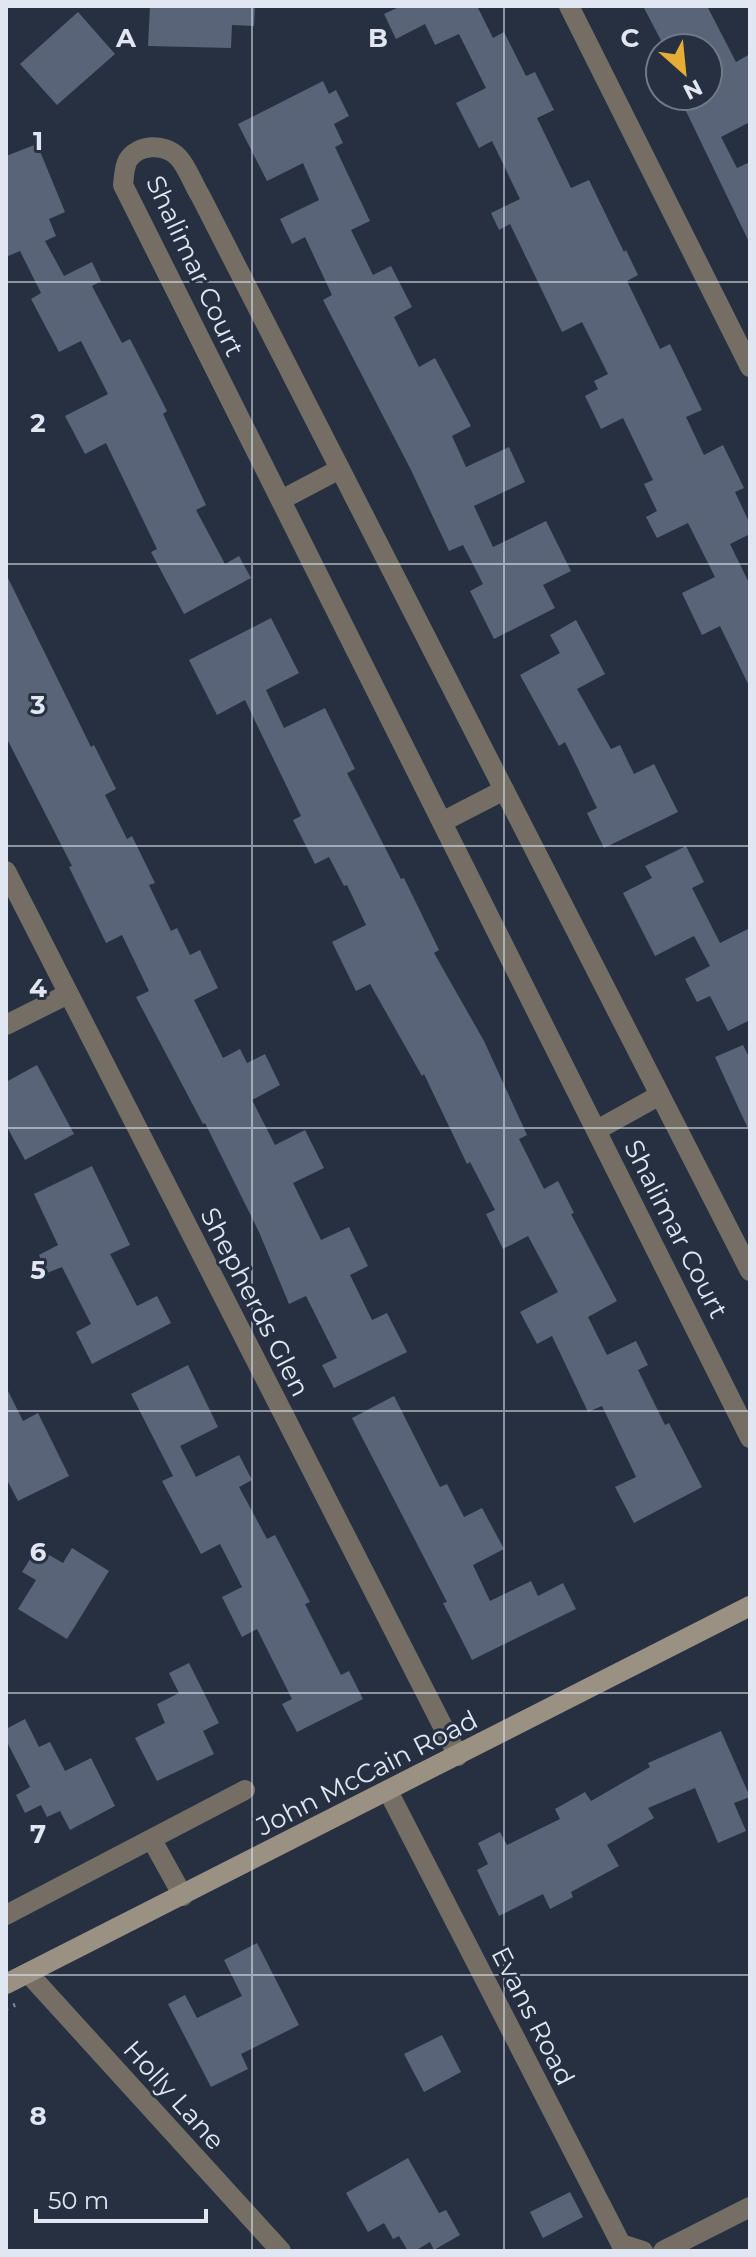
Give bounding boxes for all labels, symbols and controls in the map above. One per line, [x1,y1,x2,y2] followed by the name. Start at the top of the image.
[115,22,137,54] text: A
[368,22,388,54] text: B
[621,22,640,54] text: C
[644,32,724,112] north arrow
[679,73,707,105] text: N
[33,125,43,157] text: 1
[139,170,251,362] street label: Shalimar Court
[30,407,46,439] text: 2
[29,689,46,721] text: 3
[29,972,47,1004] text: 4
[617,1134,735,1324] street label: Shalimar Court
[194,1202,316,1402] street label: Shepherds Glen
[30,1254,46,1286] text: 5
[30,1536,47,1568] text: 6
[250,1703,483,1843] street label: John McCain Road
[30,1818,46,1850] text: 7
[484,1941,582,2091] street label: Evans Road
[117,2034,231,2156] street label: Holly Lane
[29,2100,47,2132] text: 8
[36,2173,206,2223] scale bar
[48,2186,109,2215] text: 50 m

